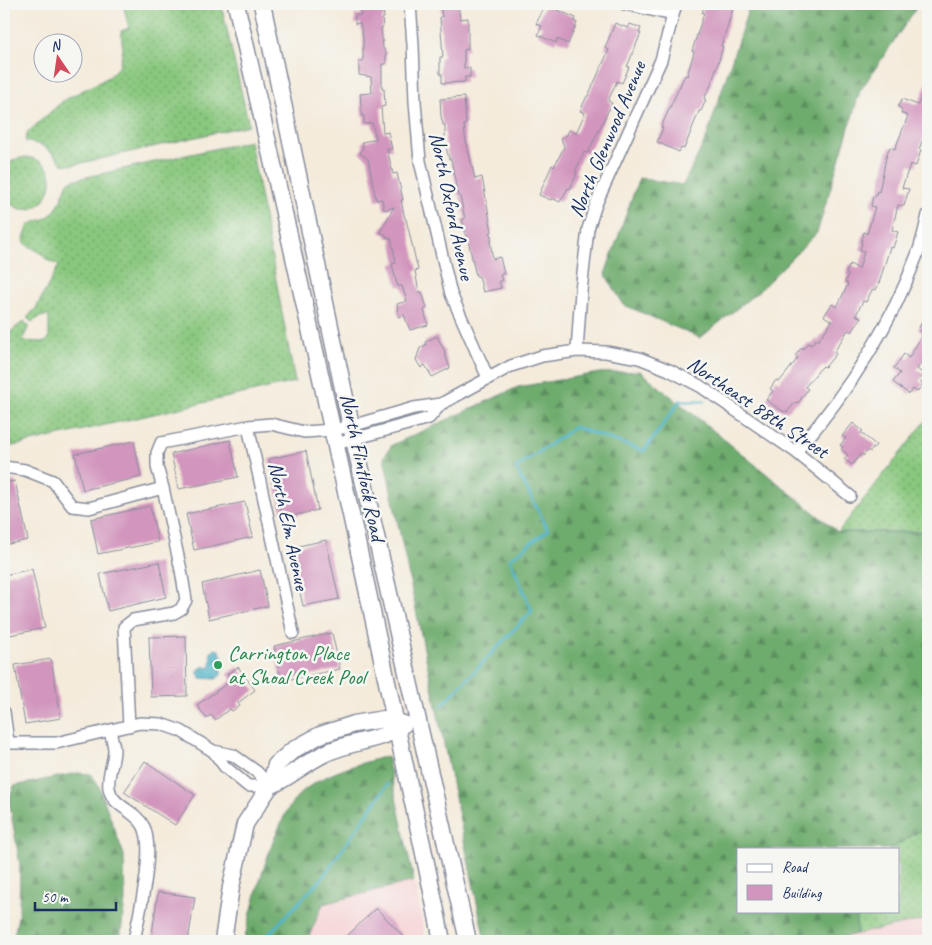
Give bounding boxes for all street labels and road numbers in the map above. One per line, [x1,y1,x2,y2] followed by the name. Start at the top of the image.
[562,56,652,221] street label: North Glenwood Avenue
[424,130,481,284] street label: North Oxford Avenue
[683,350,835,465] street label: Northeast 88th Street
[335,391,392,547] street label: North Flintlock Road
[263,460,315,593] street label: North Elm Avenue

